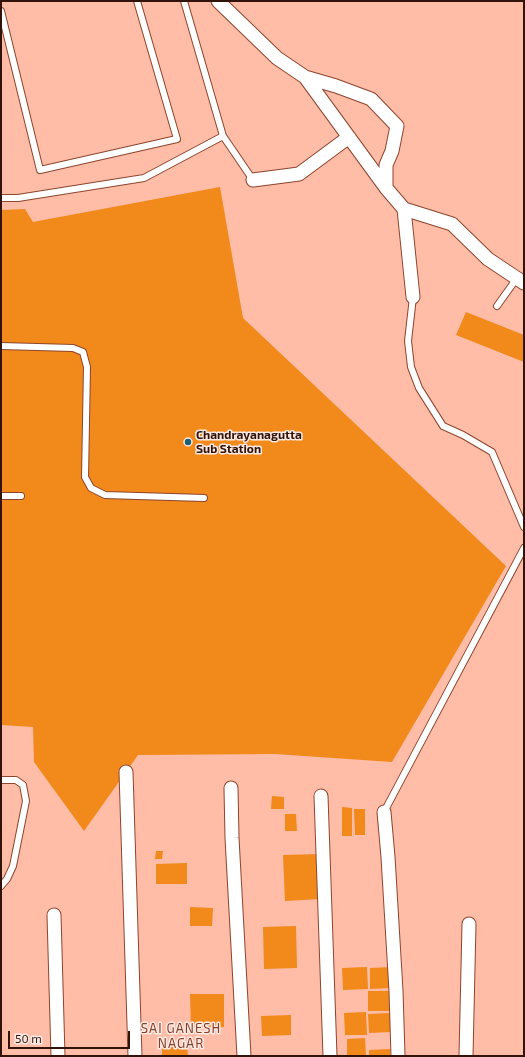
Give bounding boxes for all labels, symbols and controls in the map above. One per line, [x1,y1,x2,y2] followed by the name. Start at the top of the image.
[196,428,302,456] place label: Chandrayanagutta Sub Station
[183,437,193,447] marker: Chandrayanagutta Sub Station
[141,1021,221,1052] district label: SAI GANESH NAGAR
[10,1023,132,1049] scale bar
[15,1031,42,1045] text: 50 m

